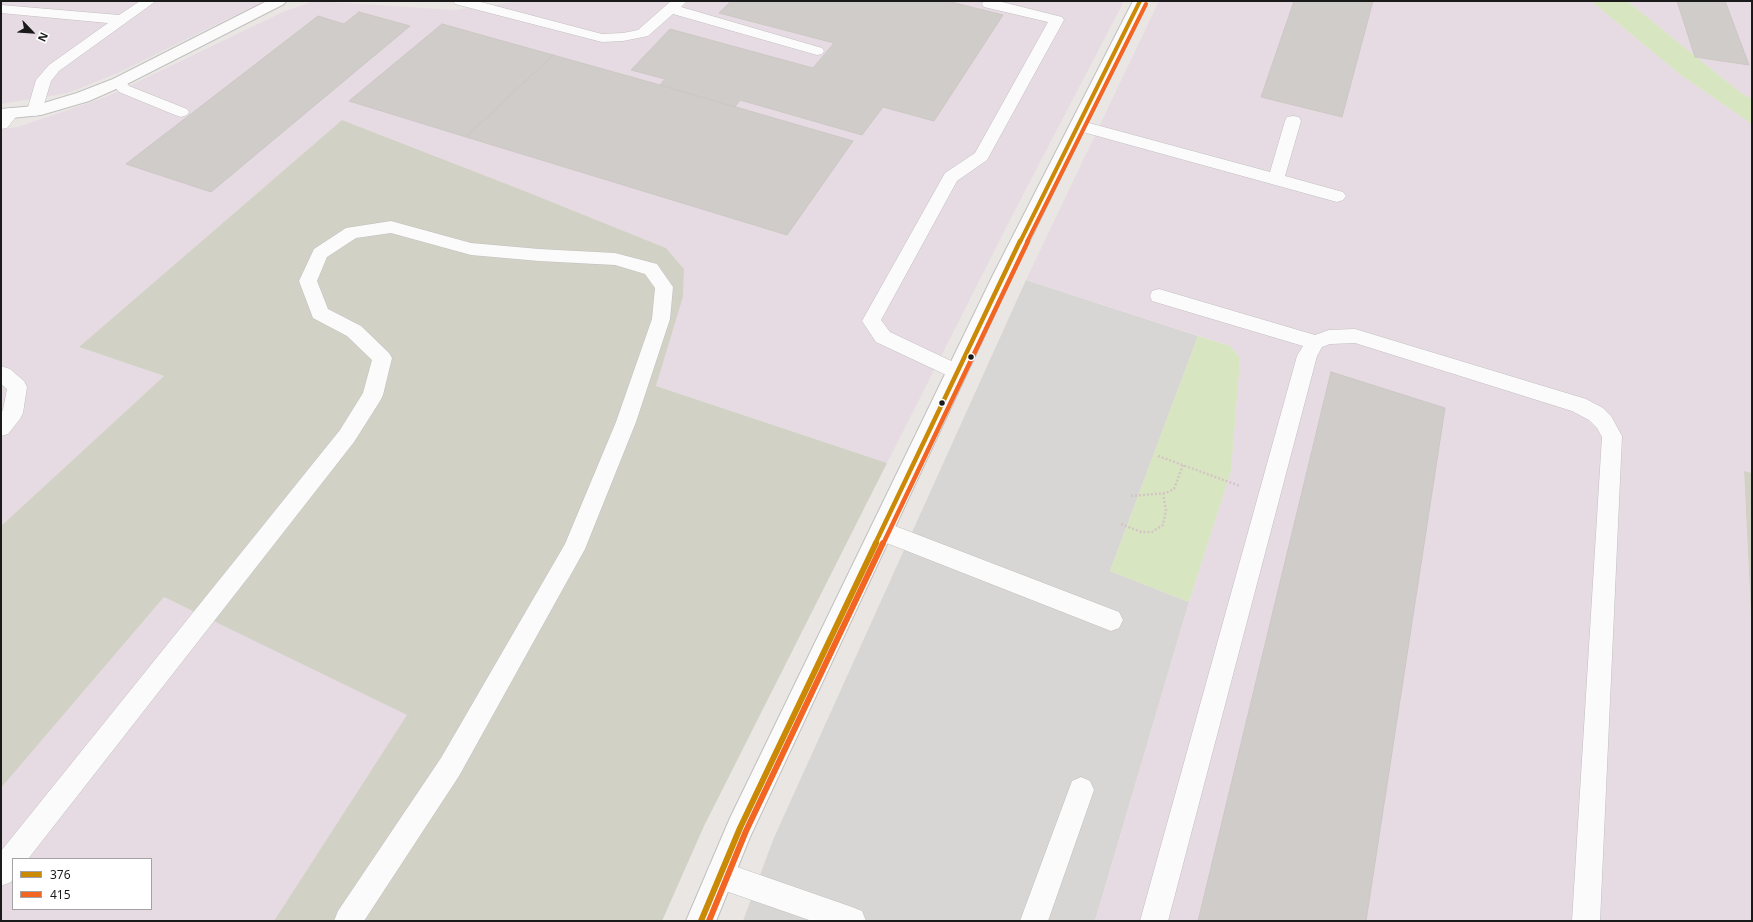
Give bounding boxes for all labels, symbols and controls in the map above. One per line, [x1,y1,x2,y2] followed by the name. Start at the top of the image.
[12,12,52,52] north arrow
[35,30,52,45] text: N
[966,352,976,362] unlabelled marker
[937,398,947,408] unlabelled marker
[12,858,152,910] legend
[50,866,71,883] text: 376
[50,886,71,903] text: 415

